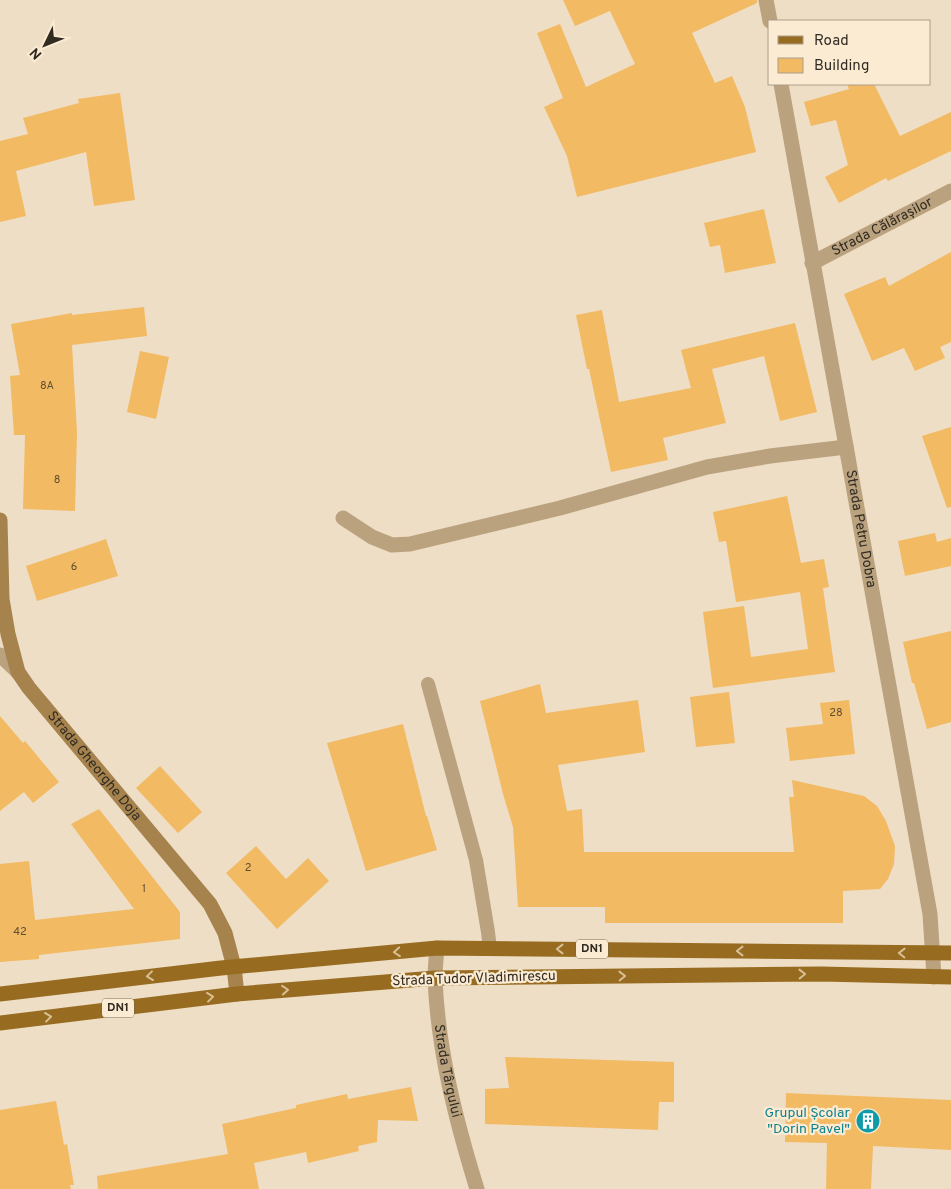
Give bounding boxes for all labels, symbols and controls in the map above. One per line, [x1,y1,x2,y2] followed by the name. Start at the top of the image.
[20,20,70,70] north arrow
[768,20,931,85] legend
[814,32,849,51] text: Road
[27,43,46,62] text: N
[814,57,869,76] text: Building
[829,193,936,260] street label: Strada Călărașilor
[40,379,54,393] house number: 8A
[842,469,880,589] street label: Strada Petru Dobra
[54,473,60,487] house number: 8
[71,560,77,574] house number: 6
[829,706,843,720] house number: 28
[44,708,145,824] street label: Strada Gheorghe Doja
[245,861,251,875] house number: 2
[142,882,146,896] house number: 1
[13,925,27,939] house number: 42
[576,940,608,959] road number: DN1
[556,944,564,954] one-way arrow
[736,945,744,956] one-way arrow
[393,946,401,957] one-way arrow
[898,947,906,958] one-way arrow
[392,968,556,990] street label: Strada Tudor Vladimirescu
[799,969,807,979] one-way arrow
[146,970,154,981] one-way arrow
[619,971,627,981] one-way arrow
[282,985,290,996] one-way arrow
[206,992,214,1003] one-way arrow
[102,998,134,1018] road number: DN1
[45,1012,53,1023] one-way arrow
[430,1023,465,1119] street label: Strada Târgului
[765,1105,851,1138] place label: Grupul Școlar "Dorin Pavel"
[855,1108,881,1134] building icon: Grupul Școlar "Dorin Pavel"

